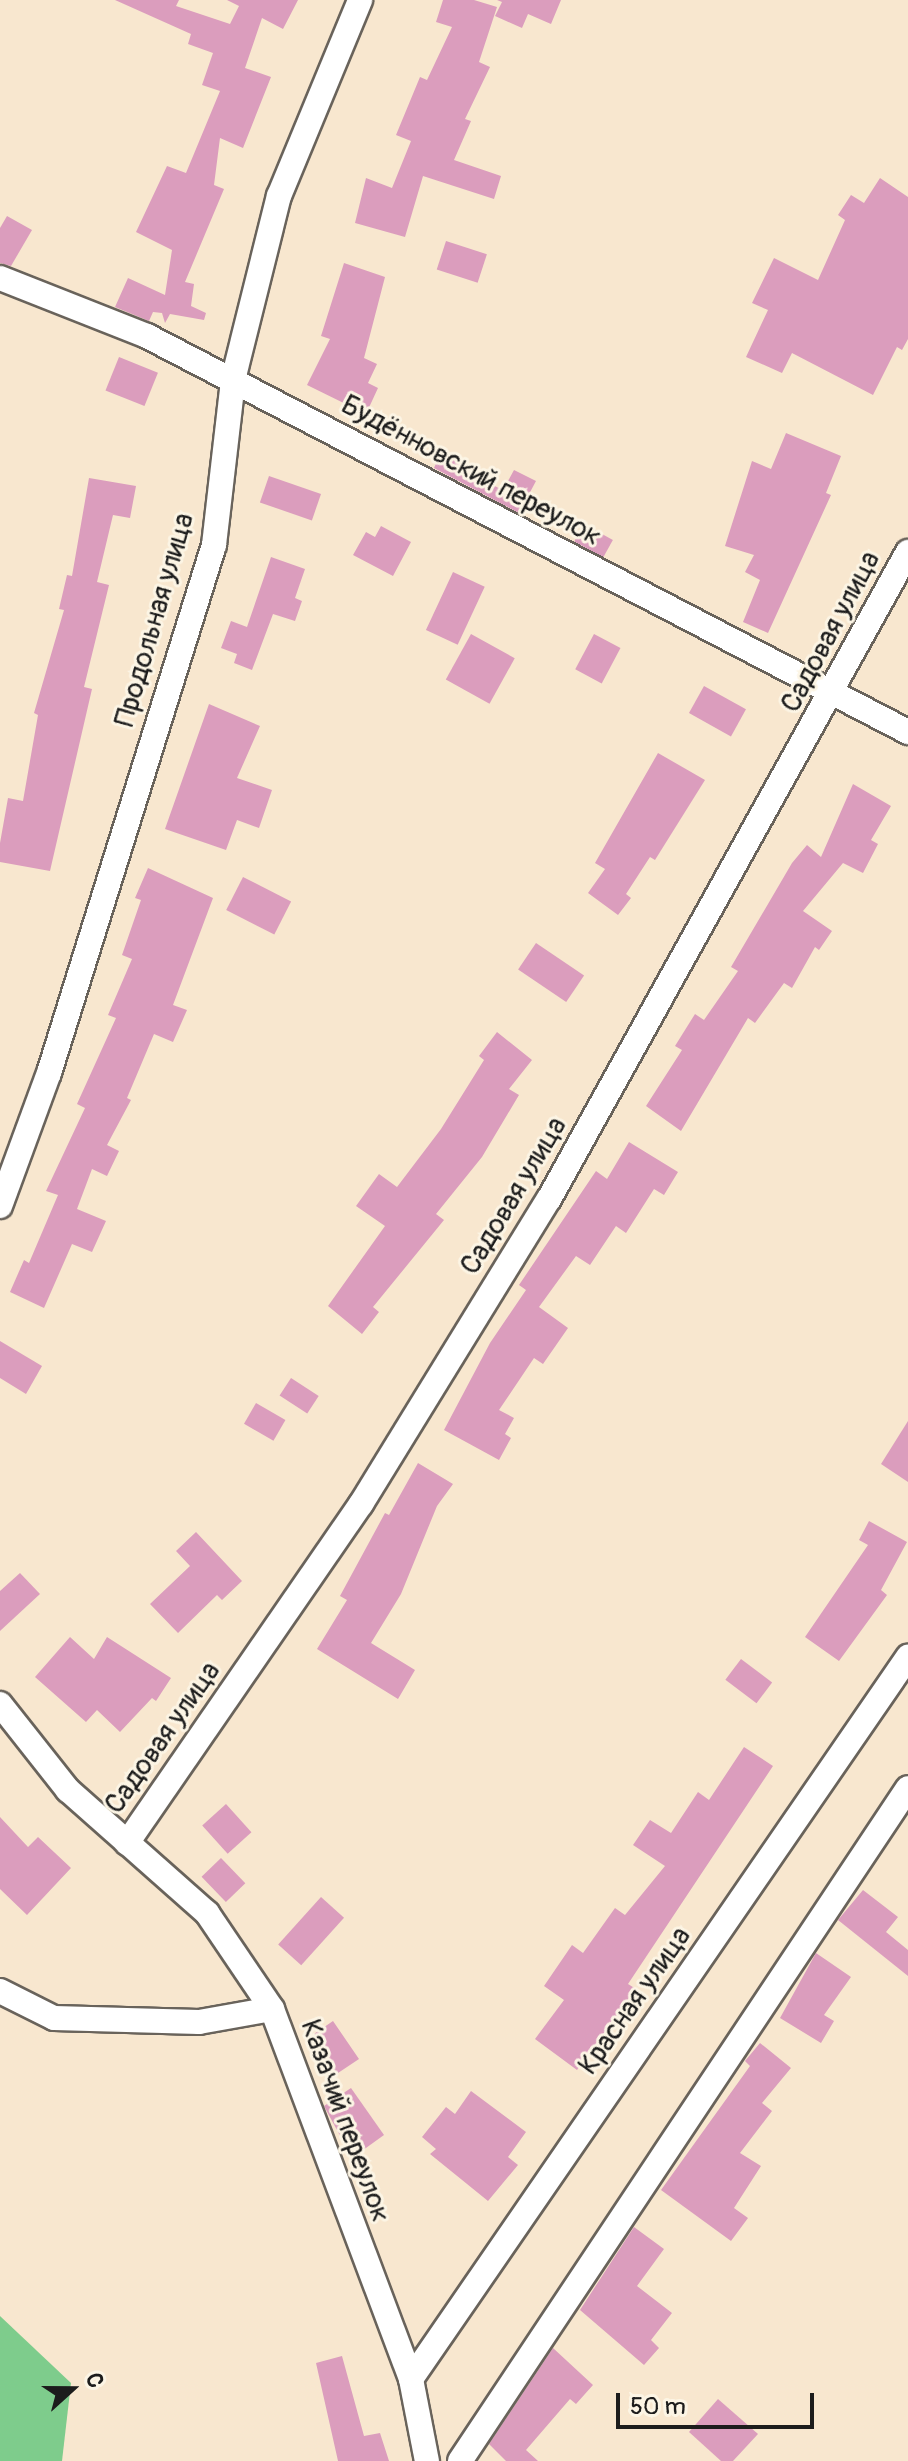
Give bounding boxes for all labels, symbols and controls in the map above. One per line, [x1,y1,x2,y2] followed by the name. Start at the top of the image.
[335,388,607,554] street label: Будённовский переулок
[108,509,202,731] street label: Продольная улица
[774,546,888,718] street label: Садовая улица
[454,1111,574,1281] street label: Садовая улица
[98,1656,228,1820] street label: Садовая улица
[572,1921,698,2081] street label: Красная улица
[293,2015,397,2227] street label: Казачий переулок
[32,2349,112,2429] north arrow
[79,2369,110,2392] text: С
[620,2377,818,2427] scale bar
[630,2392,686,2421] text: 50 m

